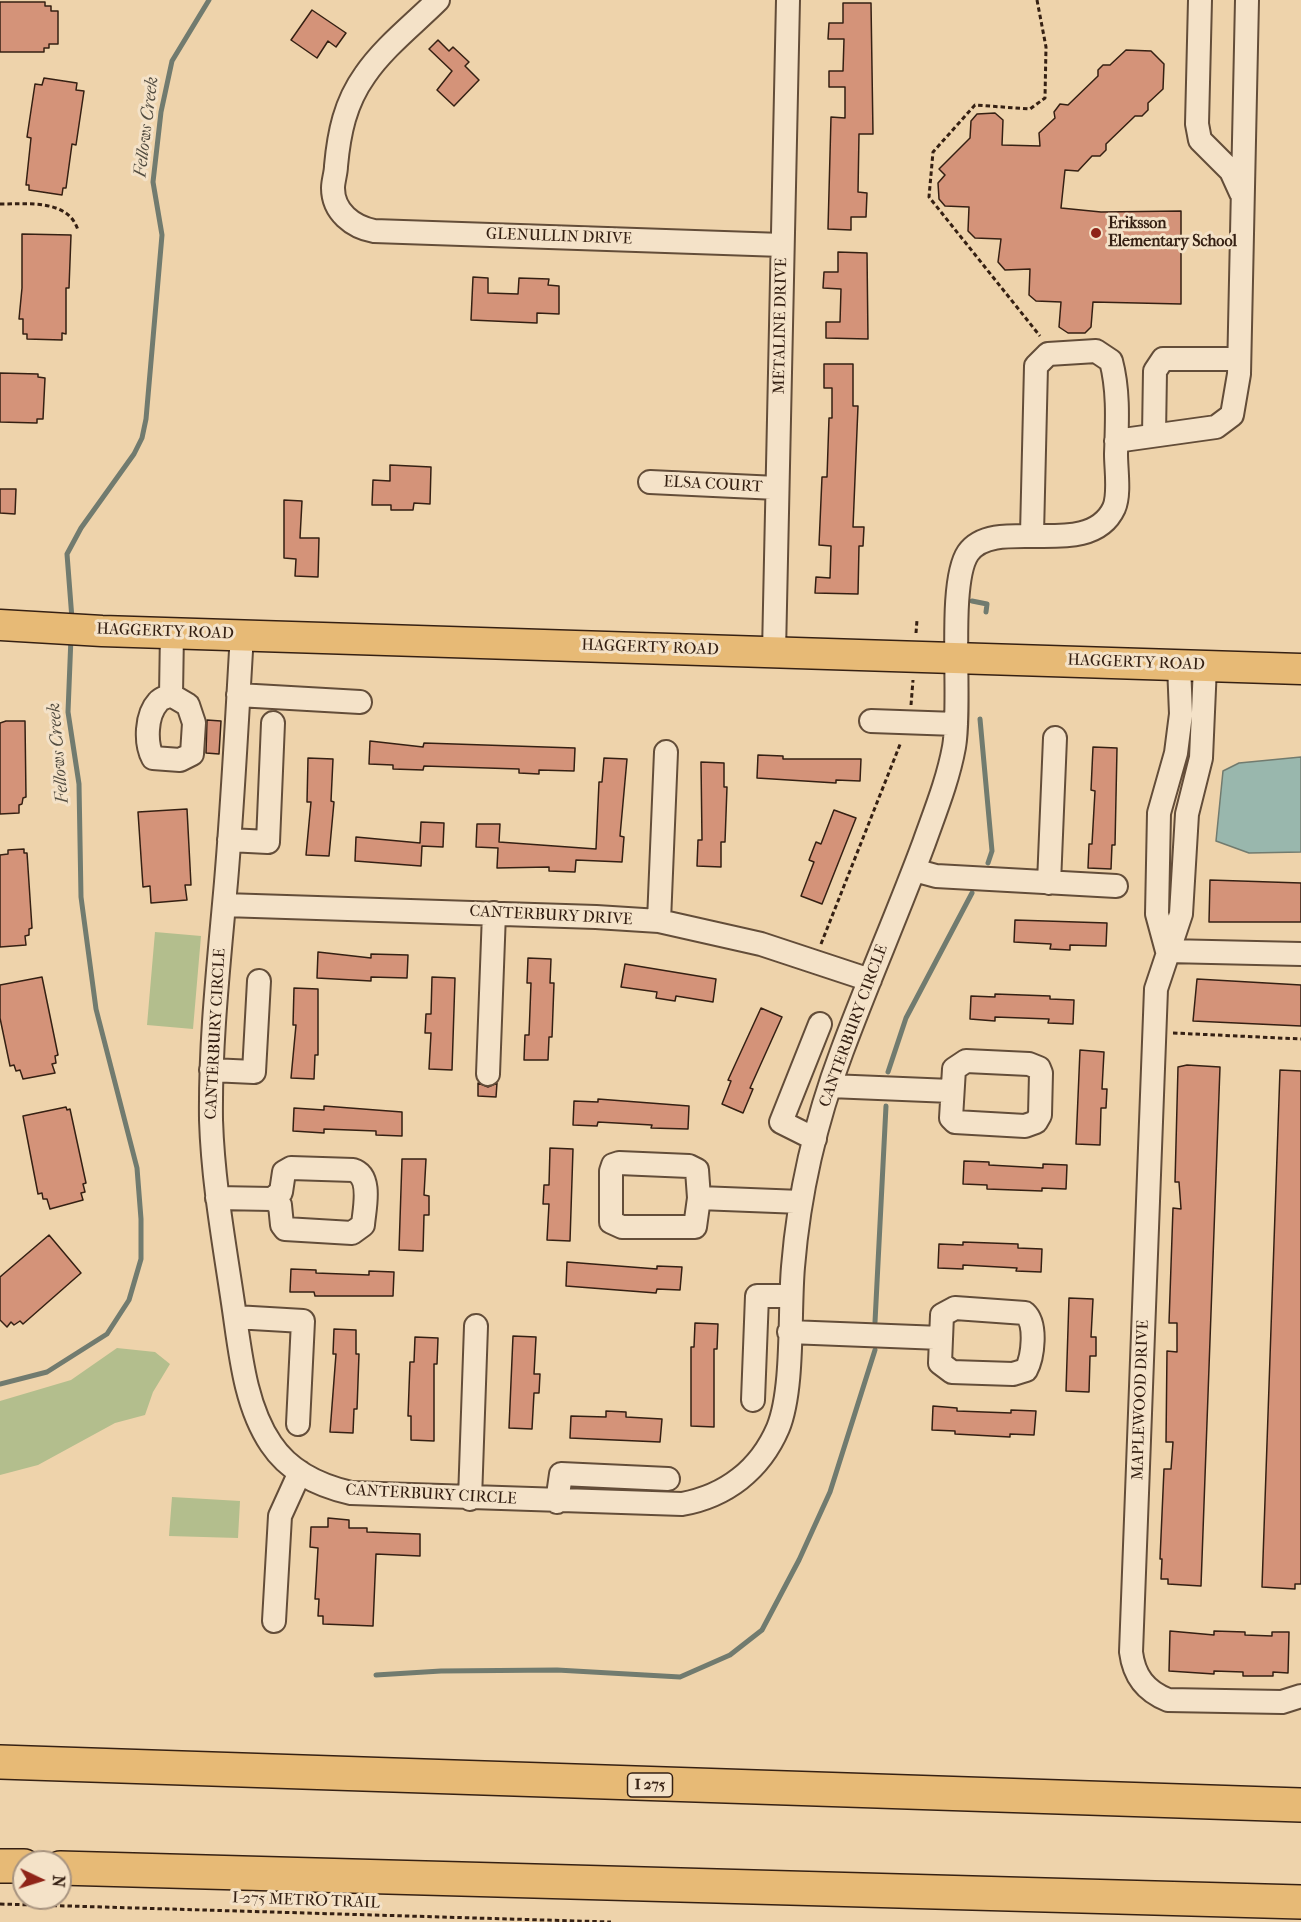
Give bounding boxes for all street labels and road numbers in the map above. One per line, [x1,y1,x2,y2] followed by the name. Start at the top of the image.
[485,225,633,249] street label: GLENULLIN DRIVE
[770,258,792,394] street label: METALINE DRIVE
[663,473,763,497] street label: ELSA COURT
[96,620,234,644] street label: HAGGERTY ROAD
[581,636,719,660] street label: HAGGERTY ROAD
[1067,651,1205,675] street label: HAGGERTY ROAD
[469,902,633,930] street label: CANTERBURY DRIVE
[816,942,892,1110] street label: CANTERBURY CIRCLE
[202,948,230,1120] street label: CANTERBURY CIRCLE
[1129,1320,1153,1480] street label: MAPLEWOOD DRIVE
[345,1481,517,1509] street label: CANTERBURY CIRCLE
[628,1773,672,1797] road number: I 275
[232,1889,380,1913] street label: I-275 METRO TRAIL

